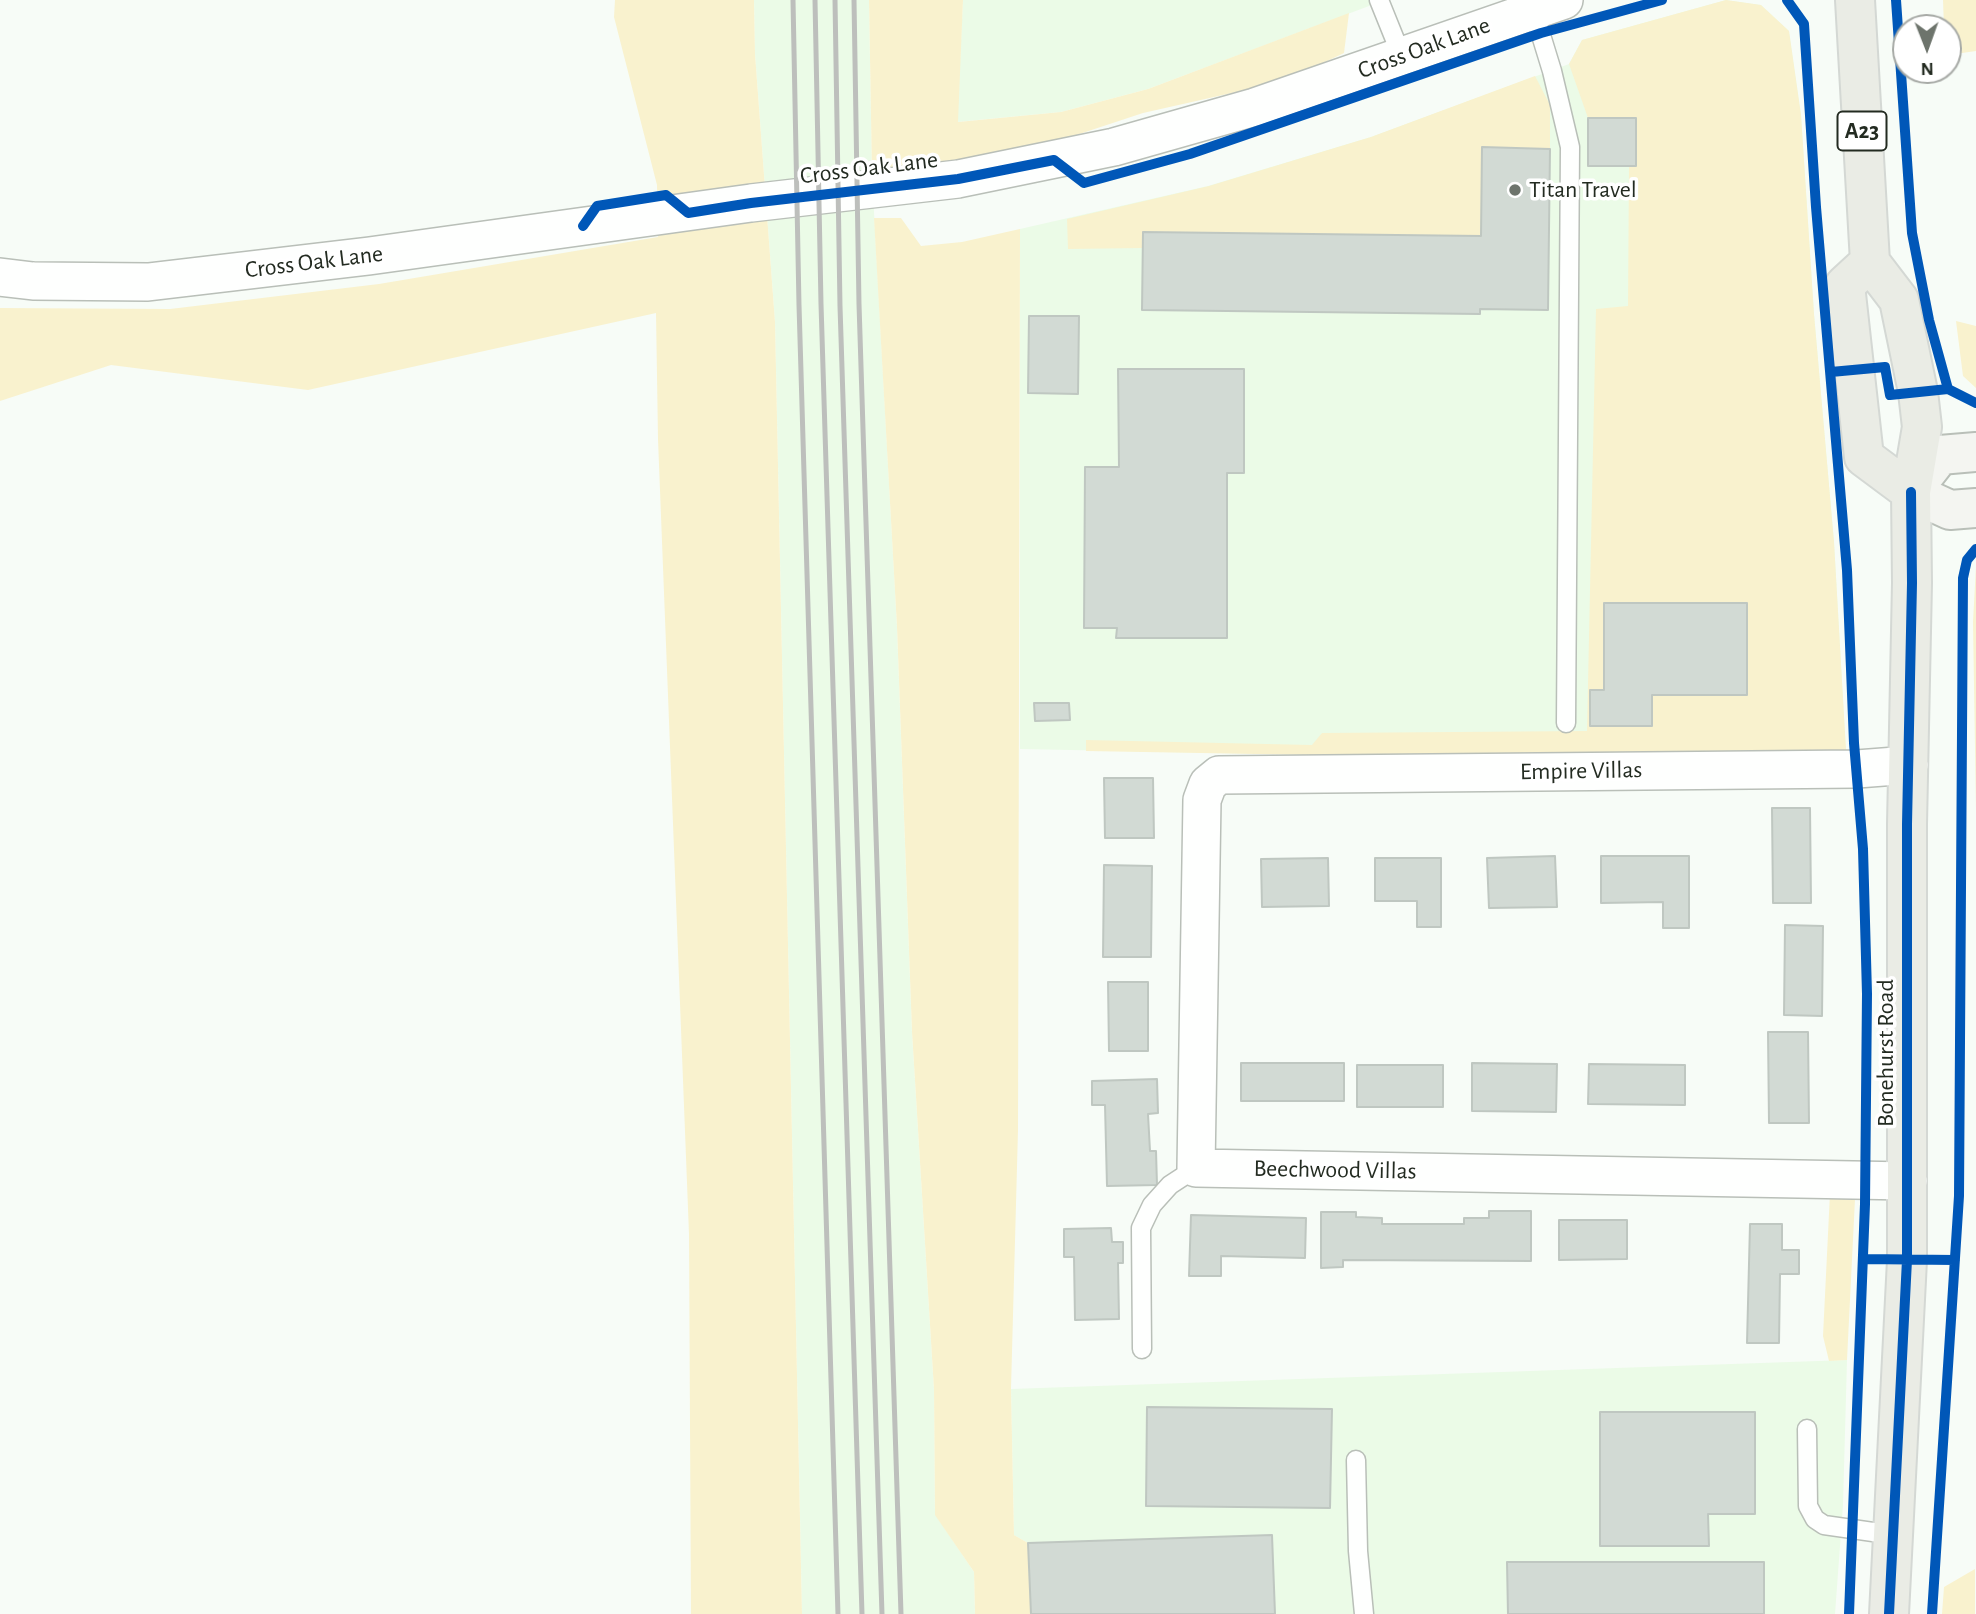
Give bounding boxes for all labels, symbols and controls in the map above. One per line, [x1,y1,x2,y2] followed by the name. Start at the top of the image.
[1354,11,1494,85] street label: Cross Oak Lane
[1892,14,1962,84] north arrow
[1921,59,1934,78] text: N
[1838,112,1886,150] road number: A23
[798,145,940,191] street label: Cross Oak Lane
[1529,176,1637,204] place label: Titan Travel
[1507,182,1523,198] marker: Titan Travel
[243,239,385,285] street label: Cross Oak Lane
[1520,756,1642,786] street label: Empire Villas
[1872,979,1900,1127] street label: Bonehurst Road
[1253,1154,1417,1186] street label: Beechwood Villas

